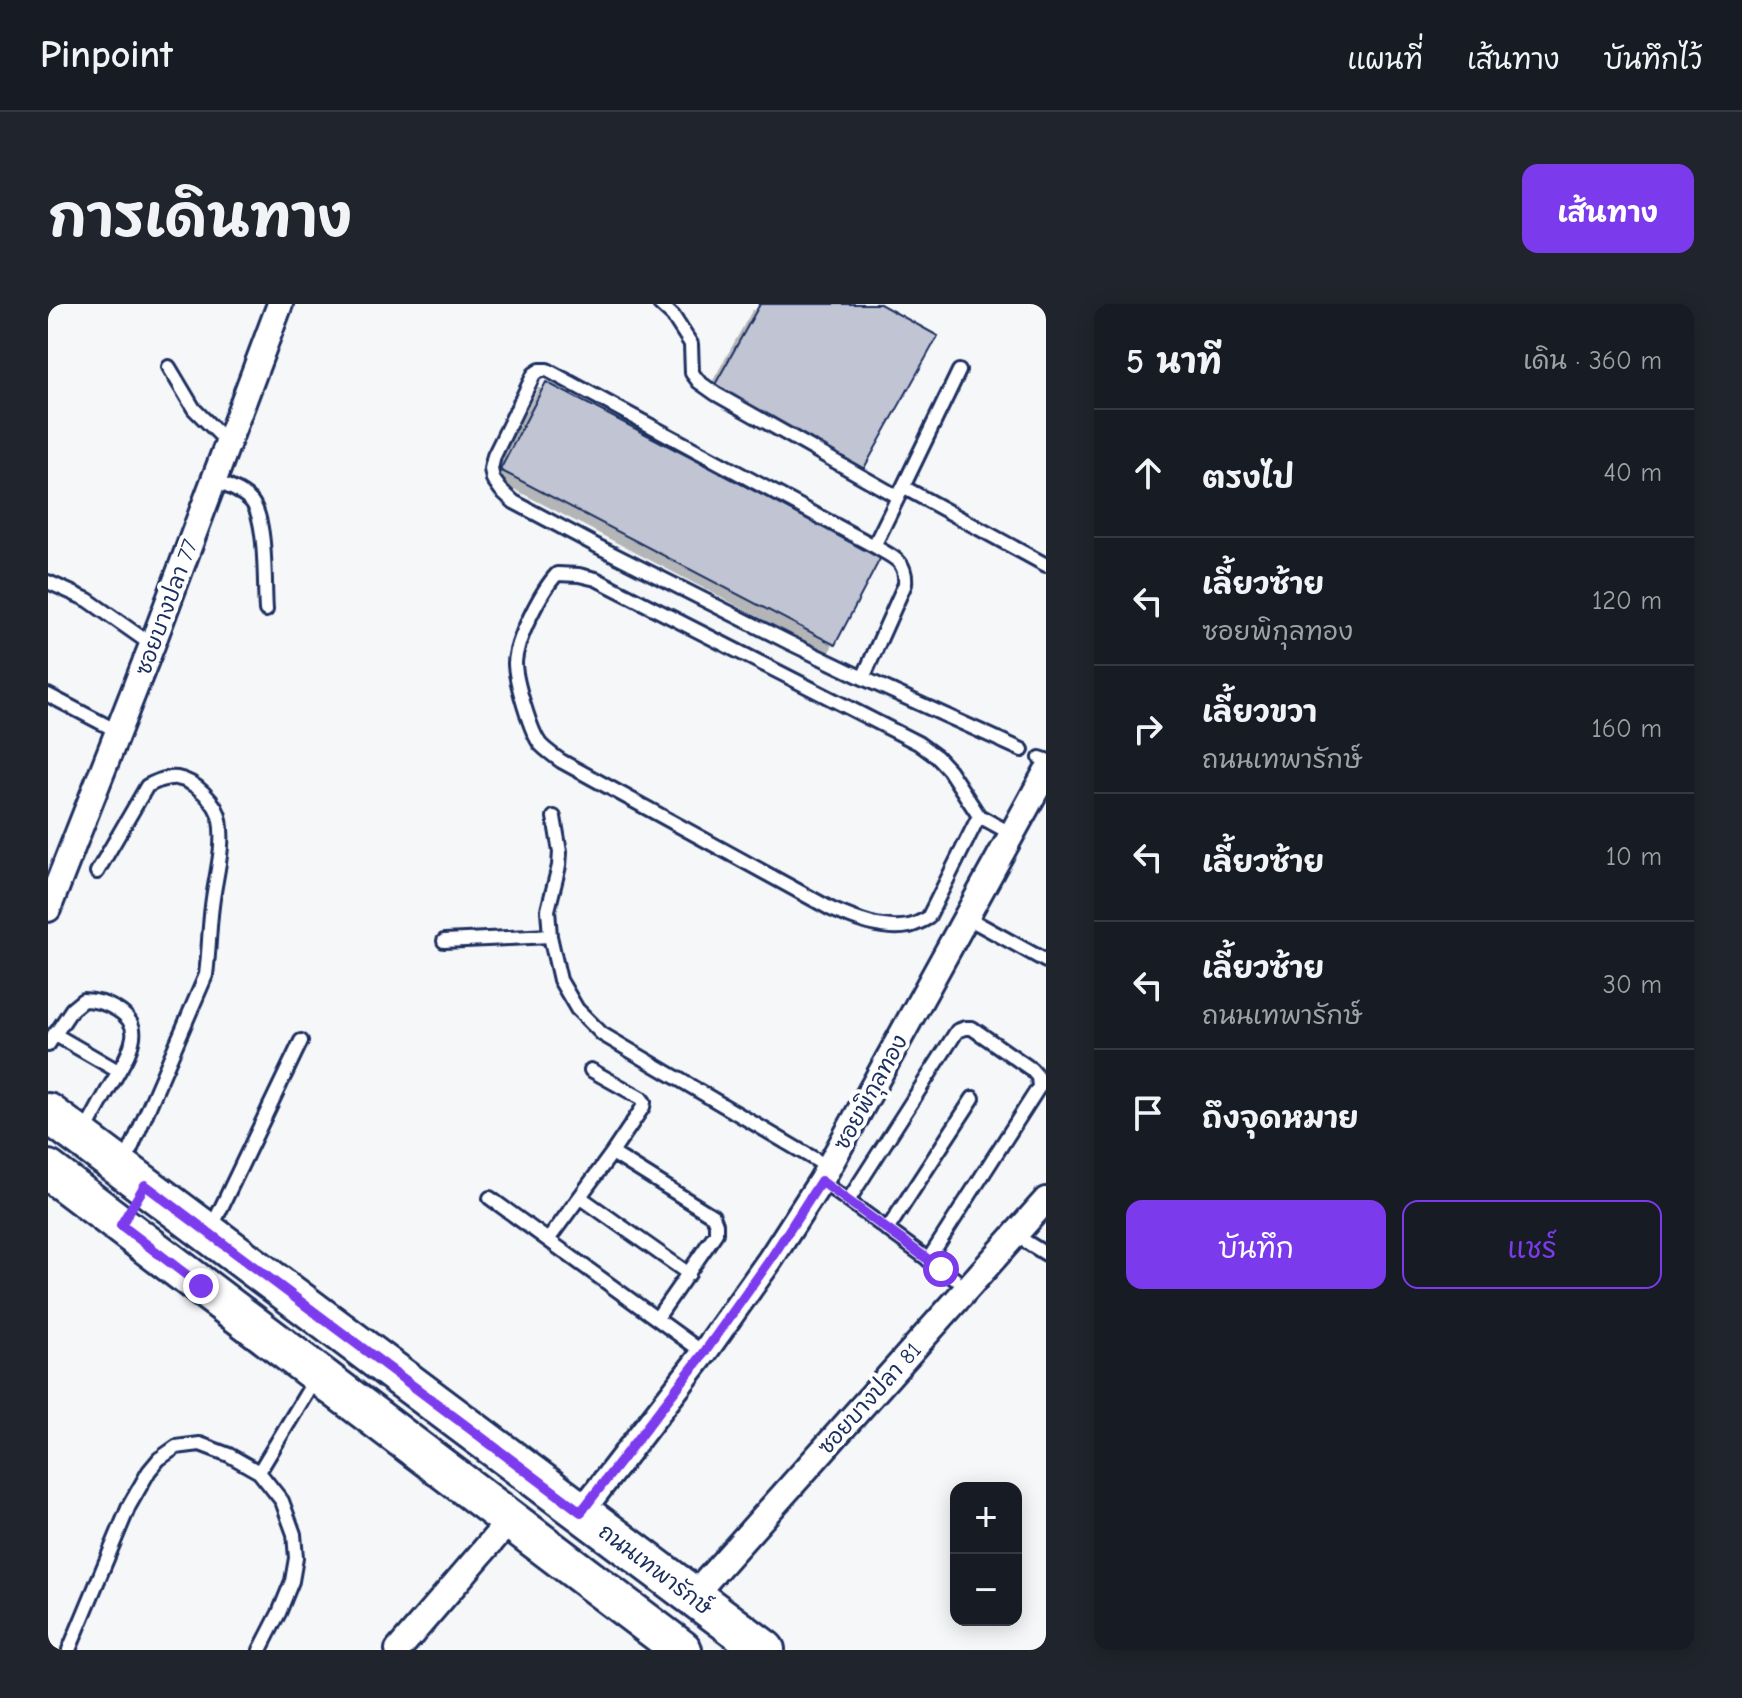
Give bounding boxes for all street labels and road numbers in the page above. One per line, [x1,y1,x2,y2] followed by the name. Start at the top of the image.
[130,535,204,679] street label: ซอยบางปลา 77
[828,1030,916,1156] street label: ซอยพิกุลทอง
[813,1337,927,1460] street label: ซอยบางปลา 81
[593,1517,719,1621] street label: ถนนเทพารักษ์

